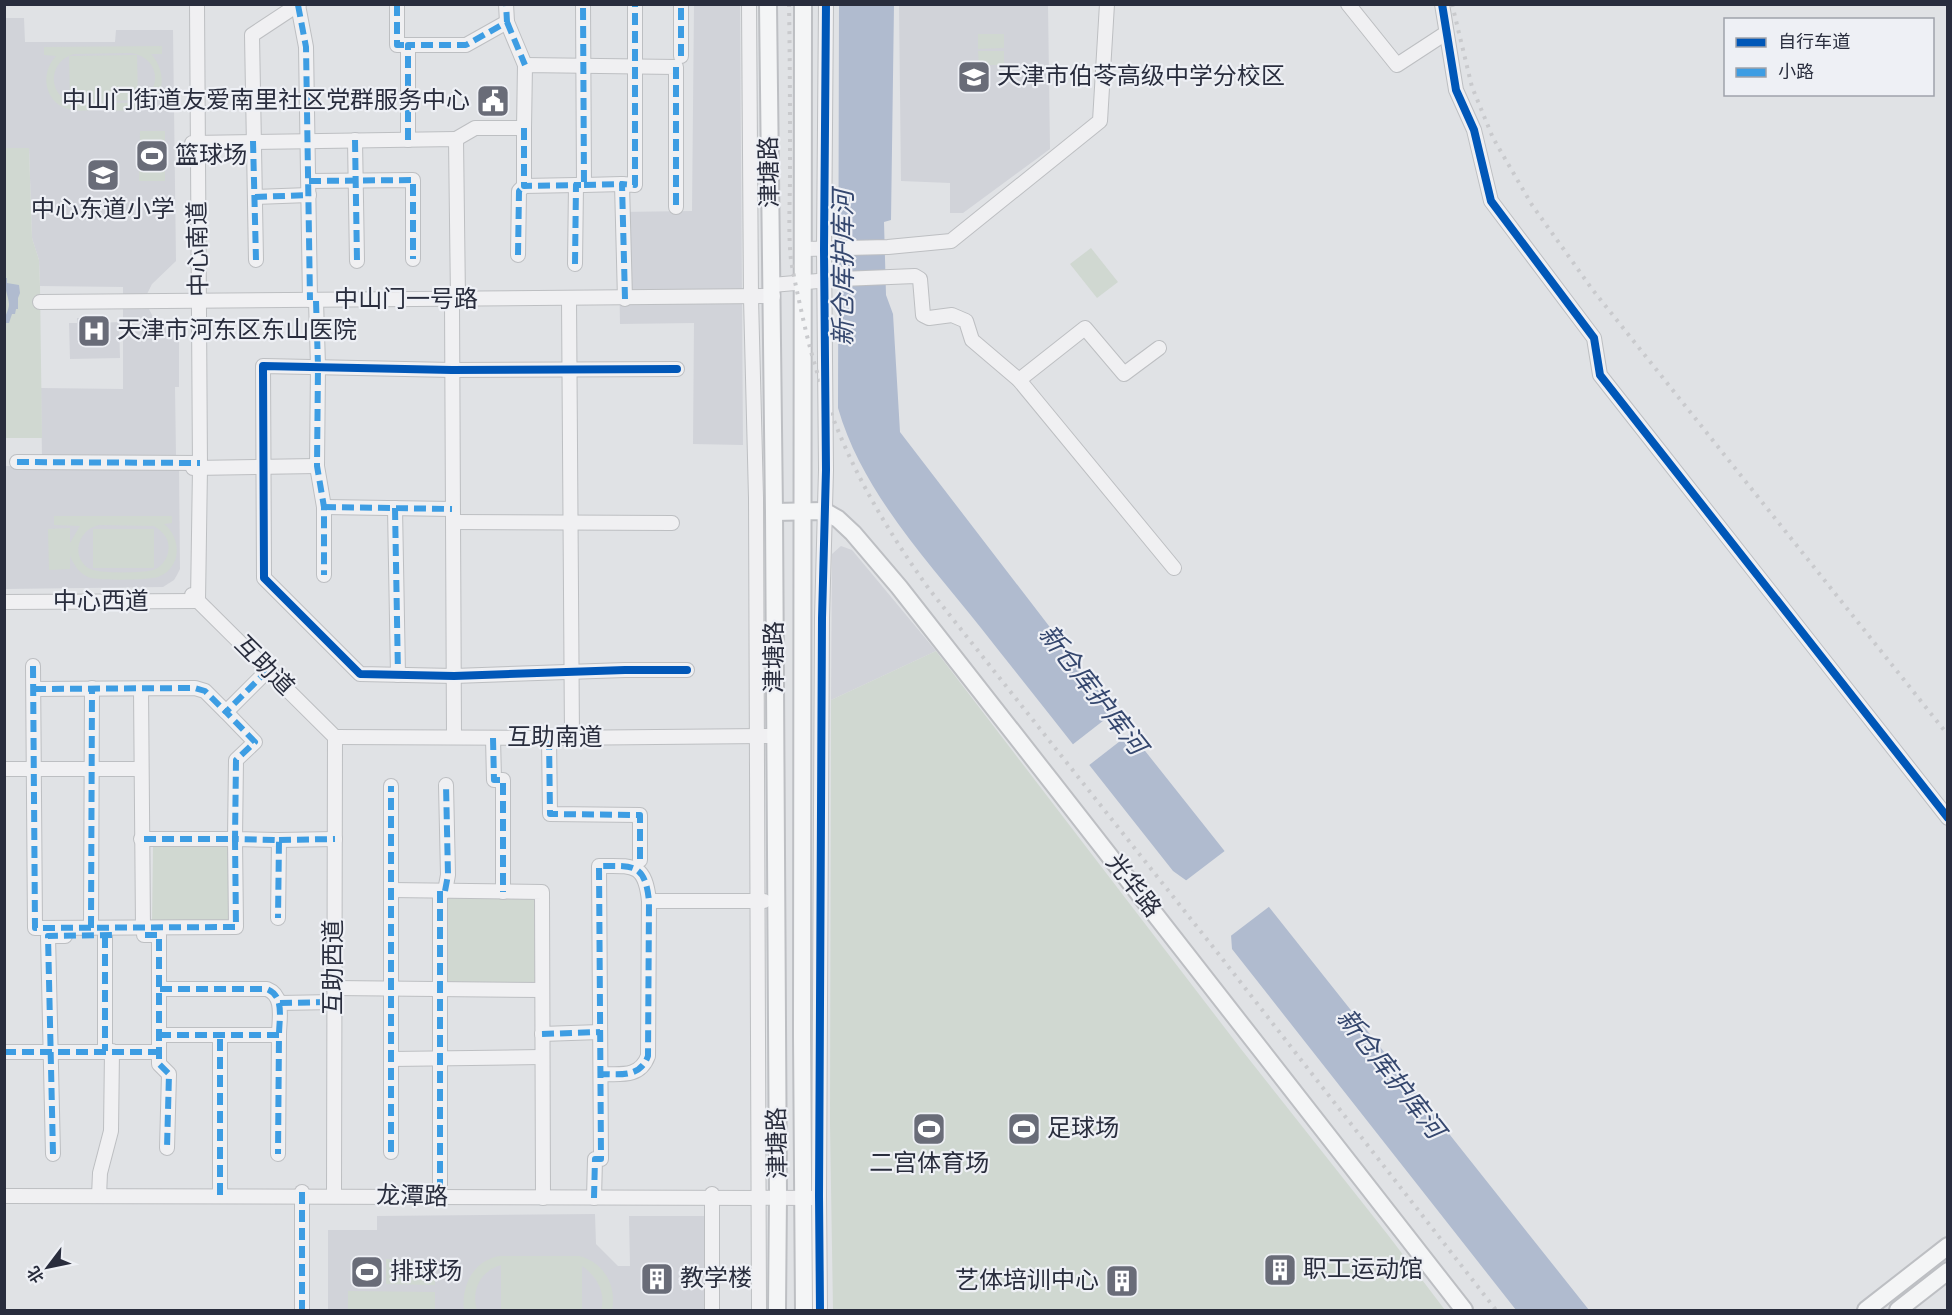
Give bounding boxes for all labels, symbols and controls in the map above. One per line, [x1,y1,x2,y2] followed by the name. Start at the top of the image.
[1724,18,1934,96] legend
[1778,32,1850,52] text: 自行车道
[956,59,992,95] school or university icon: 天津市伯苓高级中学分校区
[1778,62,1814,82] text: 小路
[997,63,1285,89] place label: 天津市伯苓高级中学分校区
[475,83,511,119] public building icon: 中山门街道友爱南里社区党群服务中心
[62,87,470,113] place label: 中山门街道友爱南里社区党群服务中心
[755,136,783,208] street label: 津塘路
[134,138,170,174] sports icon: 篮球场
[175,142,247,168] place label: 篮球场
[85,157,121,193] school or university icon: 中心东道小学
[830,185,857,346] water label: 新仓库护库河
[31,196,175,222] place label: 中心东道小学
[184,201,212,297] street label: 中心南道
[334,286,478,312] street label: 中山门一号路
[76,313,112,349] hospital icon: 天津市河东区东山医院
[117,317,357,343] place label: 天津市河东区东山医院
[53,588,149,614] street label: 中心西道
[1034,620,1154,763] water label: 新仓库护库河
[761,621,787,693] street label: 津塘路
[230,631,299,700] street label: 互助道
[507,724,603,750] street label: 互助南道
[1101,849,1166,922] street label: 光华路
[320,919,346,1015] street label: 互助西道
[1332,1004,1452,1147] water label: 新仓库护库河
[763,1107,791,1179] street label: 津塘路
[911,1111,947,1147] sports icon: 二宫体育场
[1006,1111,1042,1147] sports icon: 足球场
[1047,1115,1119,1141] place label: 足球场
[869,1150,989,1176] place label: 二宫体育场
[376,1182,448,1210] street label: 龙潭路
[18,1237,78,1297] north arrow
[1262,1252,1298,1288] building icon: 职工运动馆
[349,1254,385,1290] sports icon: 排球场
[1303,1256,1423,1282] place label: 职工运动馆
[390,1258,462,1284] place label: 排球场
[639,1261,675,1297] building icon: 教学楼
[24,1263,47,1286] text: 北
[1104,1263,1140,1299] building icon: 艺体培训中心
[680,1265,752,1291] place label: 教学楼
[955,1267,1099,1293] place label: 艺体培训中心

